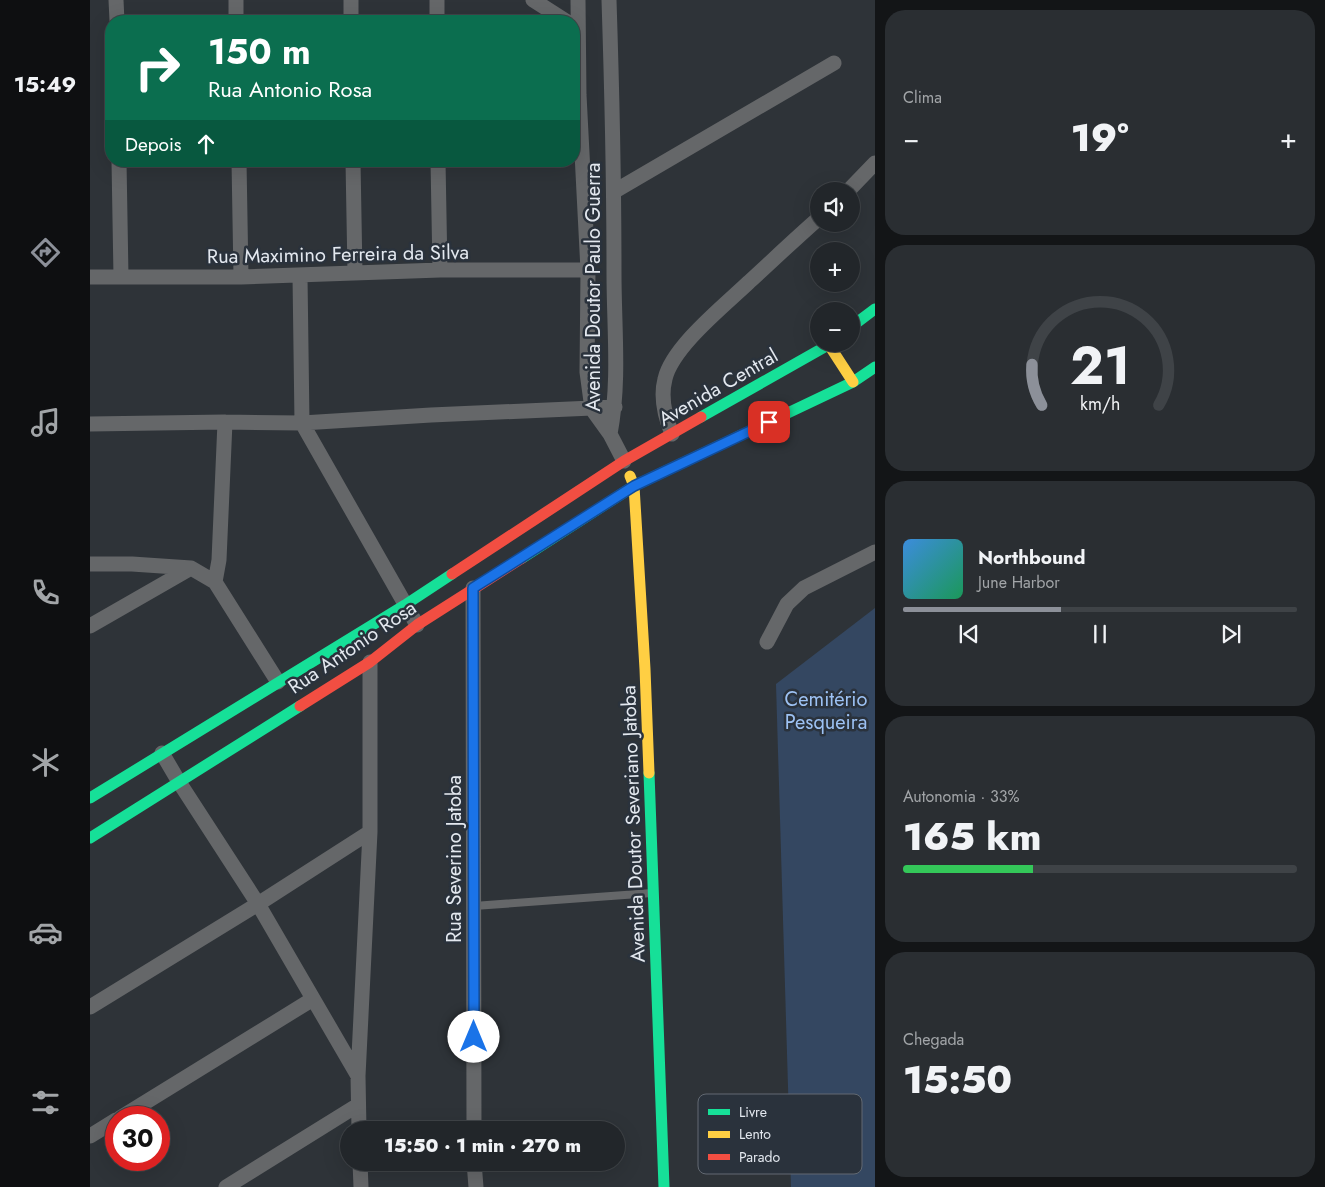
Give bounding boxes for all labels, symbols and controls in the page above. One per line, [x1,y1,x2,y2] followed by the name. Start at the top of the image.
[208,27,311,77] text: 150 m
[125,35,190,100] icon: right
[14,68,76,100] text: 15:49
[208,73,372,105] text: Rua Antonio Rosa
[903,86,942,109] text: Clima
[1071,110,1129,165] text: 19°
[903,118,920,159] text: −
[1280,118,1297,159] text: +
[192,130,220,158] icon: ahead
[125,131,182,158] text: Depois
[579,163,608,411] street label: Avenida Doutor Paulo Guerra
[810,182,860,352] map controls
[810,182,860,232] button: sound
[28,235,63,270] icon: directions
[207,238,469,271] street label: Rua Maximino Ferreira da Silva
[810,242,860,292] button: +
[810,302,860,352] button: −
[1070,328,1130,404] text: 21
[653,341,784,434] street label: Avenida Central
[1080,391,1120,417] text: km/h
[748,401,790,443] pin
[28,405,63,440] icon: music
[755,408,783,436] icon: arrive
[978,544,1085,571] text: Northbound
[978,571,1060,594] text: June Harbor
[28,575,63,610] icon: phone
[282,594,422,701] street label: Rua Antonio Rosa
[955,620,983,648] icon: previous
[1086,620,1114,648] icon: pause
[1217,620,1245,648] icon: next
[614,685,653,963] street label: Avenida Doutor Severiano Jatoba
[785,685,868,737] park label: Cemitério Pesqueira
[28,745,63,780] icon: climate
[440,775,469,943] street label: Rua Severino Jatoba
[903,785,1020,808] text: Autonomia · 33%
[903,809,1041,864] text: 165 km
[28,915,63,950] icon: car
[447,1010,499,1062] position arrow
[903,1028,964,1051] text: Chegada
[903,1052,1012,1107] text: 15:50
[28,1085,63,1120] icon: filters
[698,1094,862,1174] legend
[739,1102,767,1122] text: Livre
[105,1106,170,1171] speed limit sign: 30
[739,1124,771,1144] text: Lento
[384,1132,581,1159] text: 15:50 · 1 min · 270 m
[739,1147,781,1167] text: Parado

